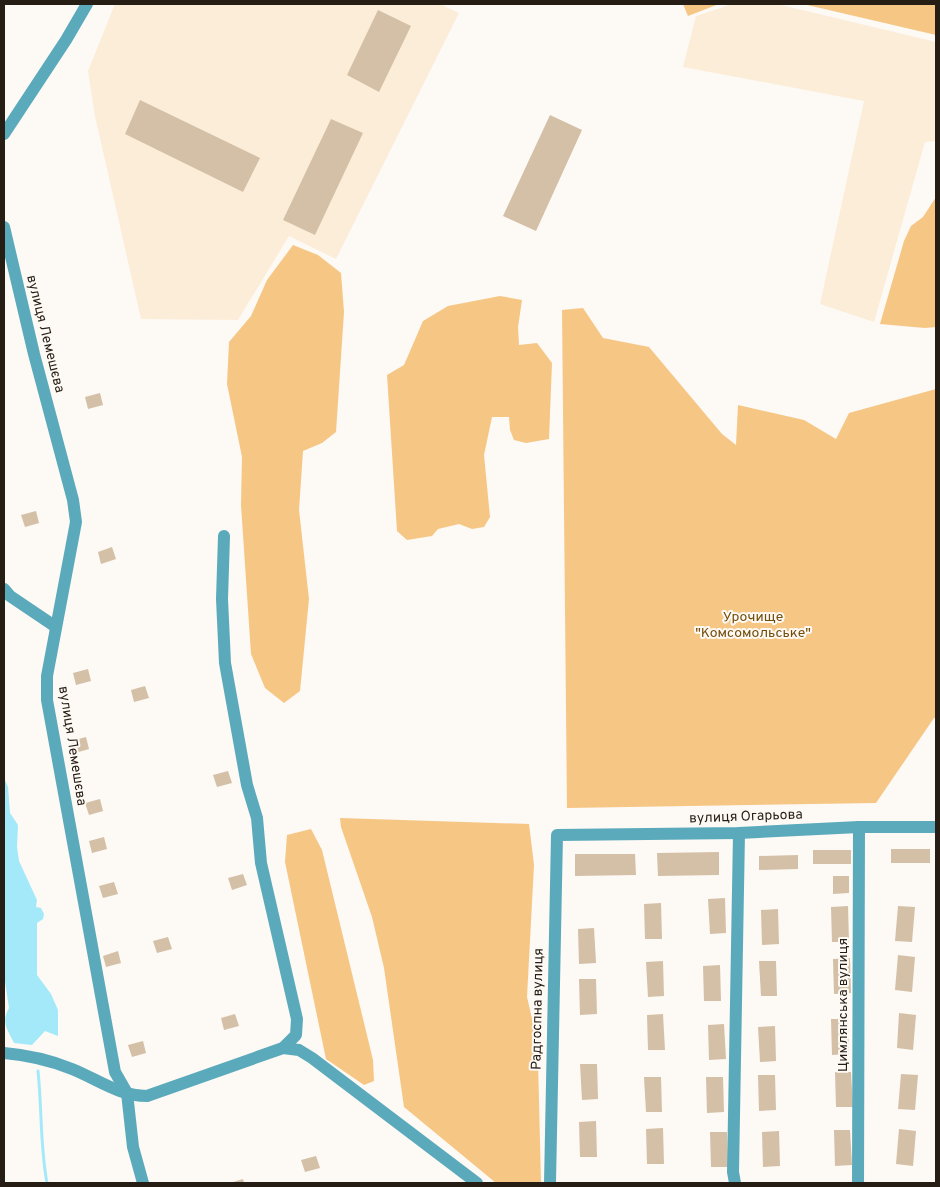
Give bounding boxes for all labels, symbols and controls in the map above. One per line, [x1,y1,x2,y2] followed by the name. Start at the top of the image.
[22,273,68,395] street label: вулиця Лемешєва
[695,609,811,642] park label: Урочище "Комсомольське"
[54,685,90,807] street label: вулиця Лемешєва
[689,807,803,827] street label: вулиця Огарьова
[835,938,852,1072] street label: Цимлянська вулиця
[528,948,548,1070] street label: Радгоспна вулиця

